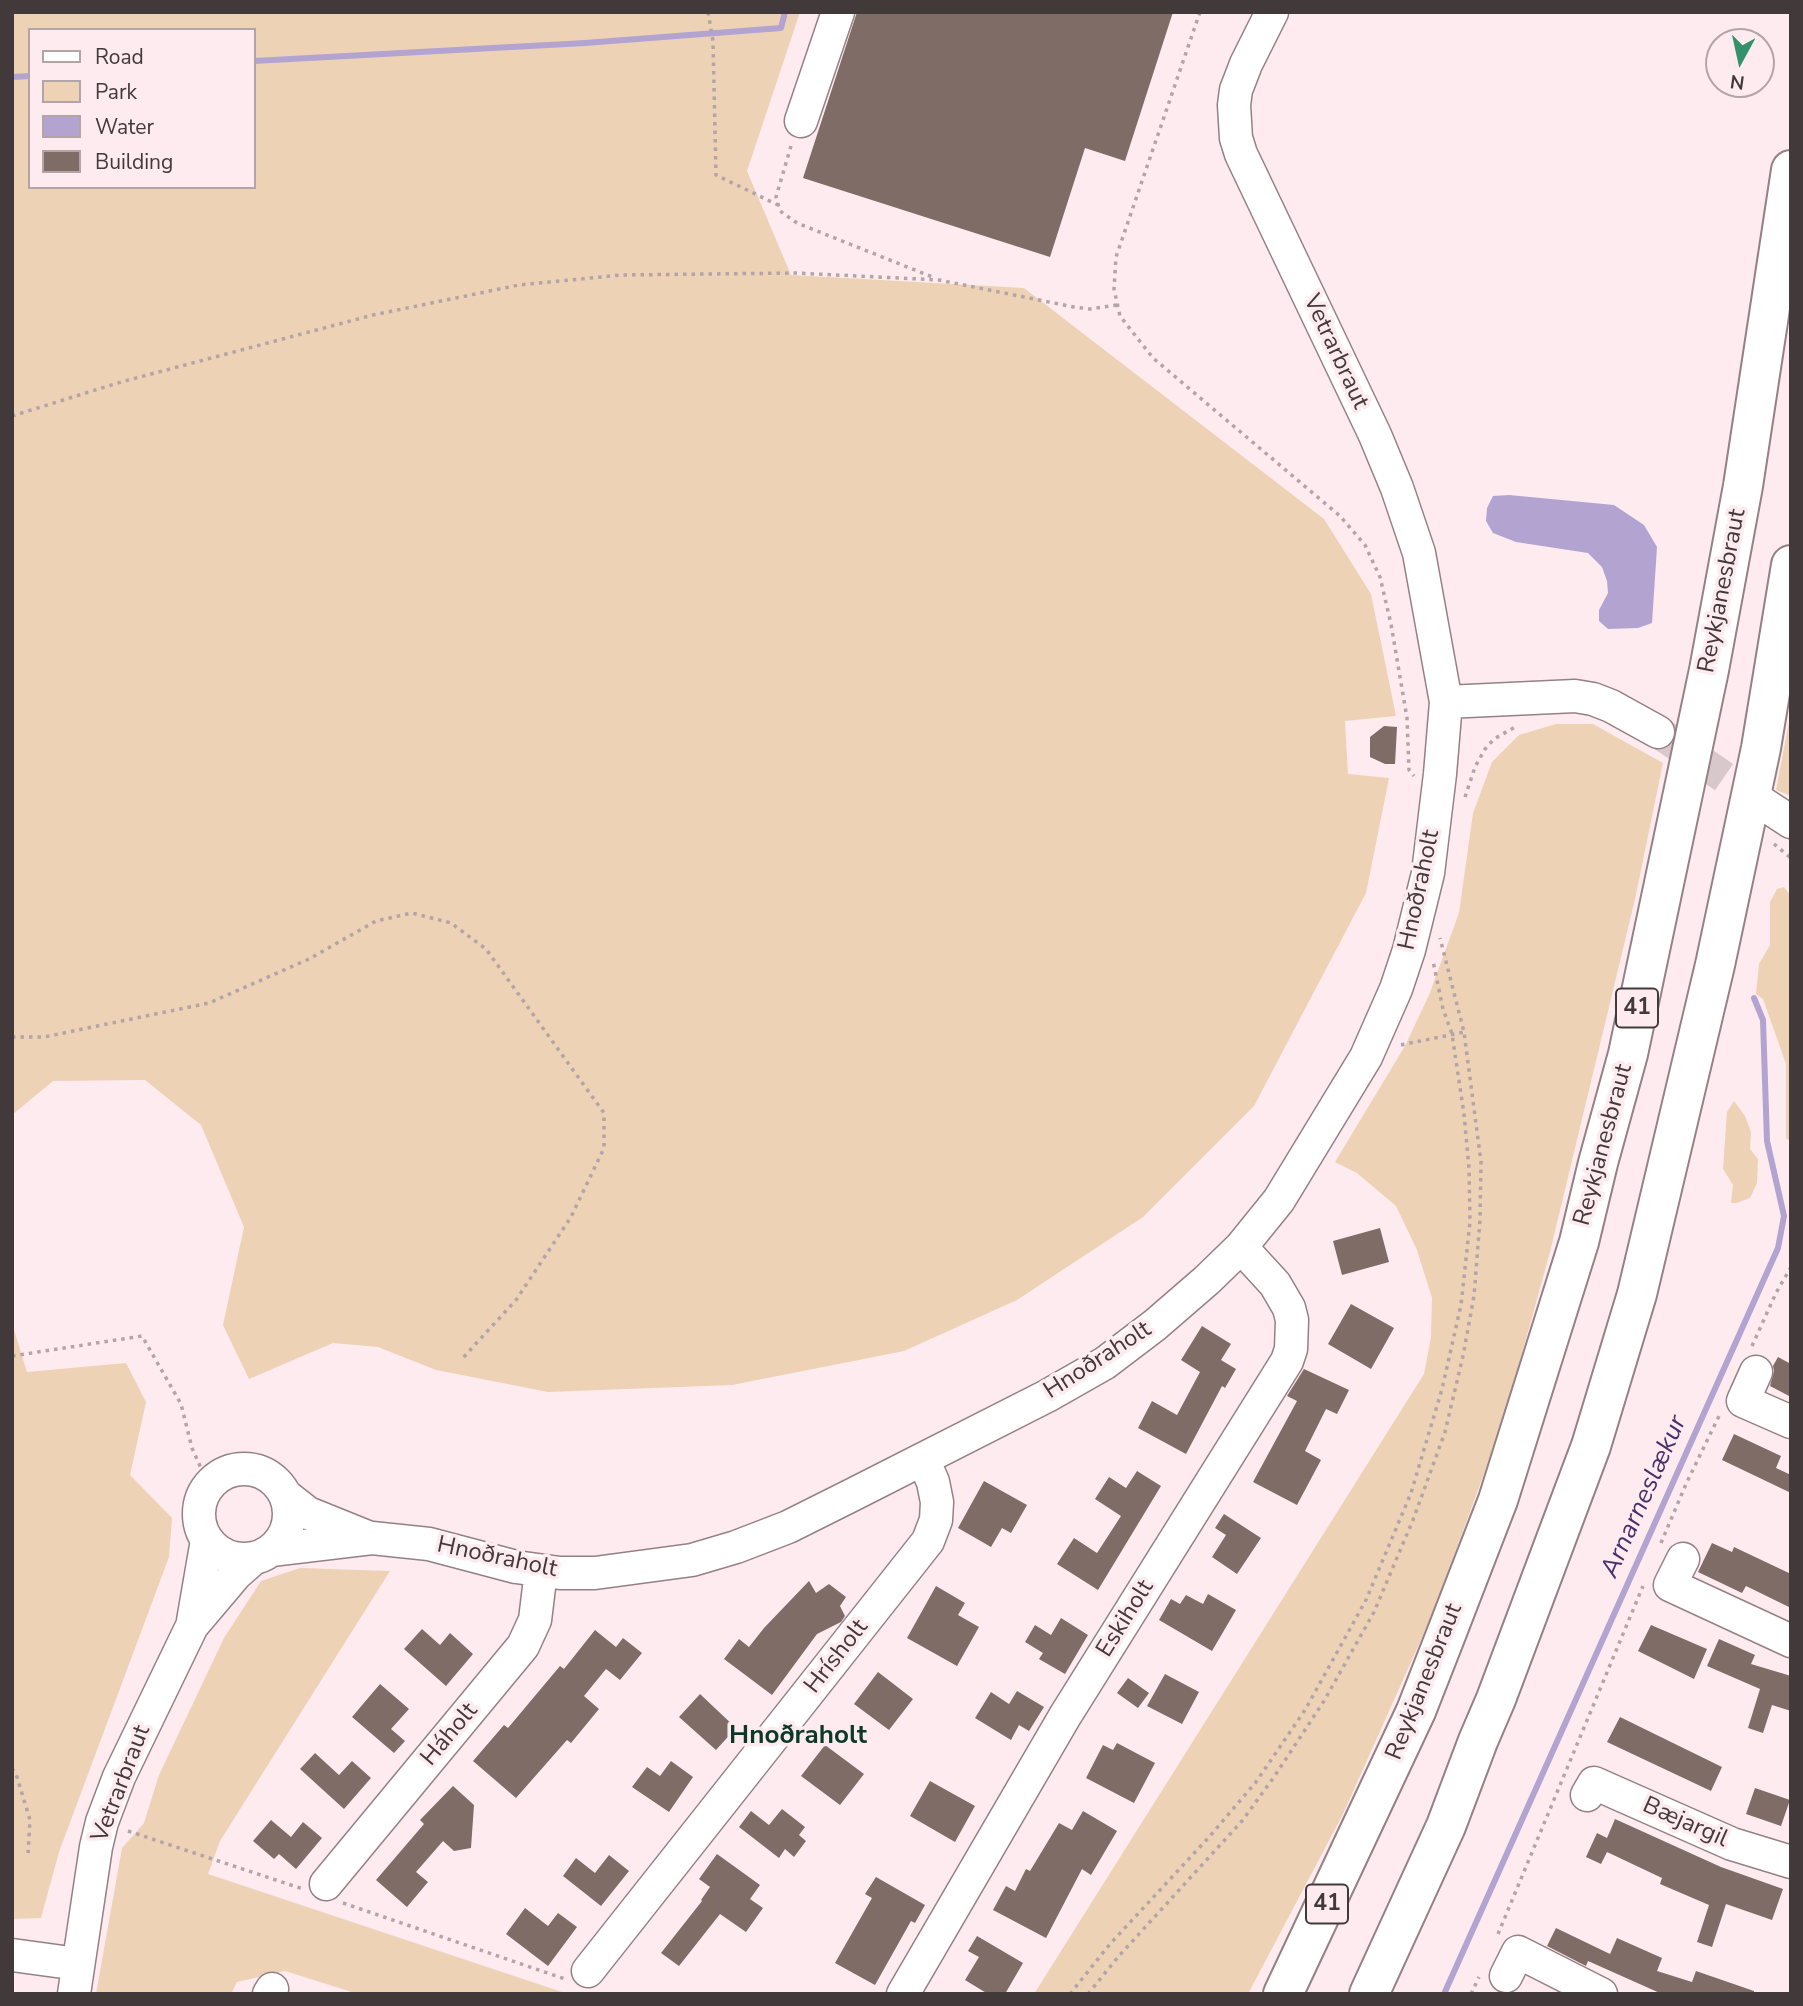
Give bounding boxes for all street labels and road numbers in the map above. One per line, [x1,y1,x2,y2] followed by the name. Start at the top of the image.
[1296,290,1374,414] street label: Vetrarbraut
[1693,507,1753,675] street label: Reykjanesbraut
[1393,827,1447,953] street label: Hnoðraholt
[1616,988,1658,1028] road number: 41
[1569,1061,1639,1229] street label: Reykjanesbraut
[1039,1316,1157,1406] street label: Hnoðraholt
[434,1531,560,1585] street label: Hnoðraholt
[1091,1575,1161,1663] street label: Eskiholt
[1381,1600,1469,1764] street label: Reykjanesbraut
[799,1614,875,1700] street label: Hrísholt
[415,1698,485,1772] street label: Háholt
[86,1721,158,1847] street label: Vetrarbraut
[1638,1791,1732,1855] street label: Bæjargil
[1306,1884,1348,1924] road number: 41

